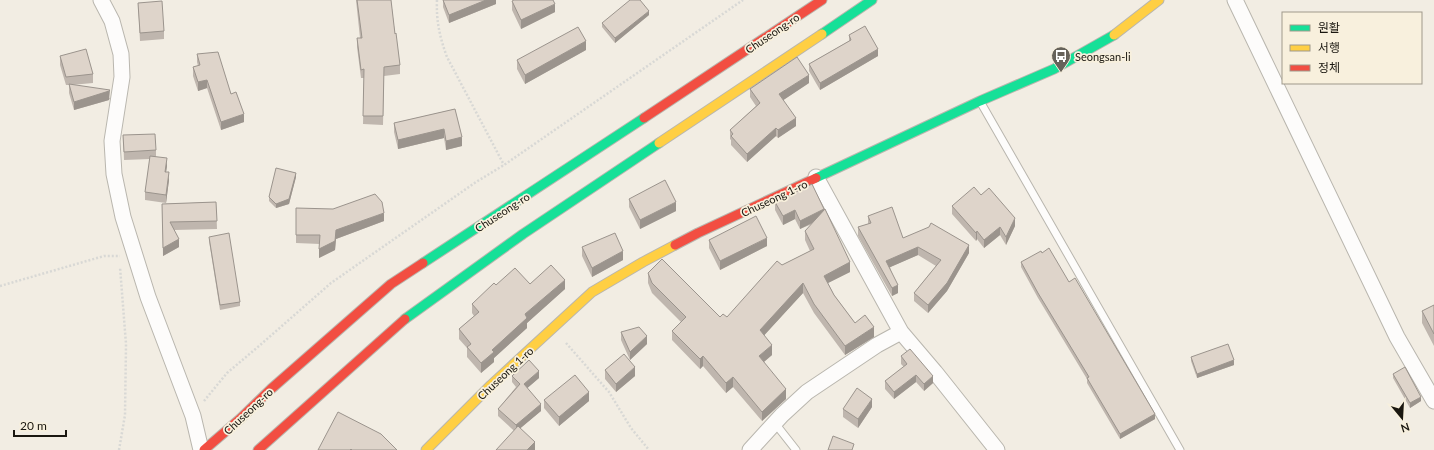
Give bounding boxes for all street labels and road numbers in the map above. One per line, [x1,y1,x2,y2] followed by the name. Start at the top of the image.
[743,10,801,56] street label: Chuseong-ro
[739,177,809,219] street label: Chuseong 1-ro
[472,190,532,234] street label: Chuseong-ro
[474,344,536,402] street label: Chuseong 1-ro
[221,385,275,437] street label: Chuseong-ro

